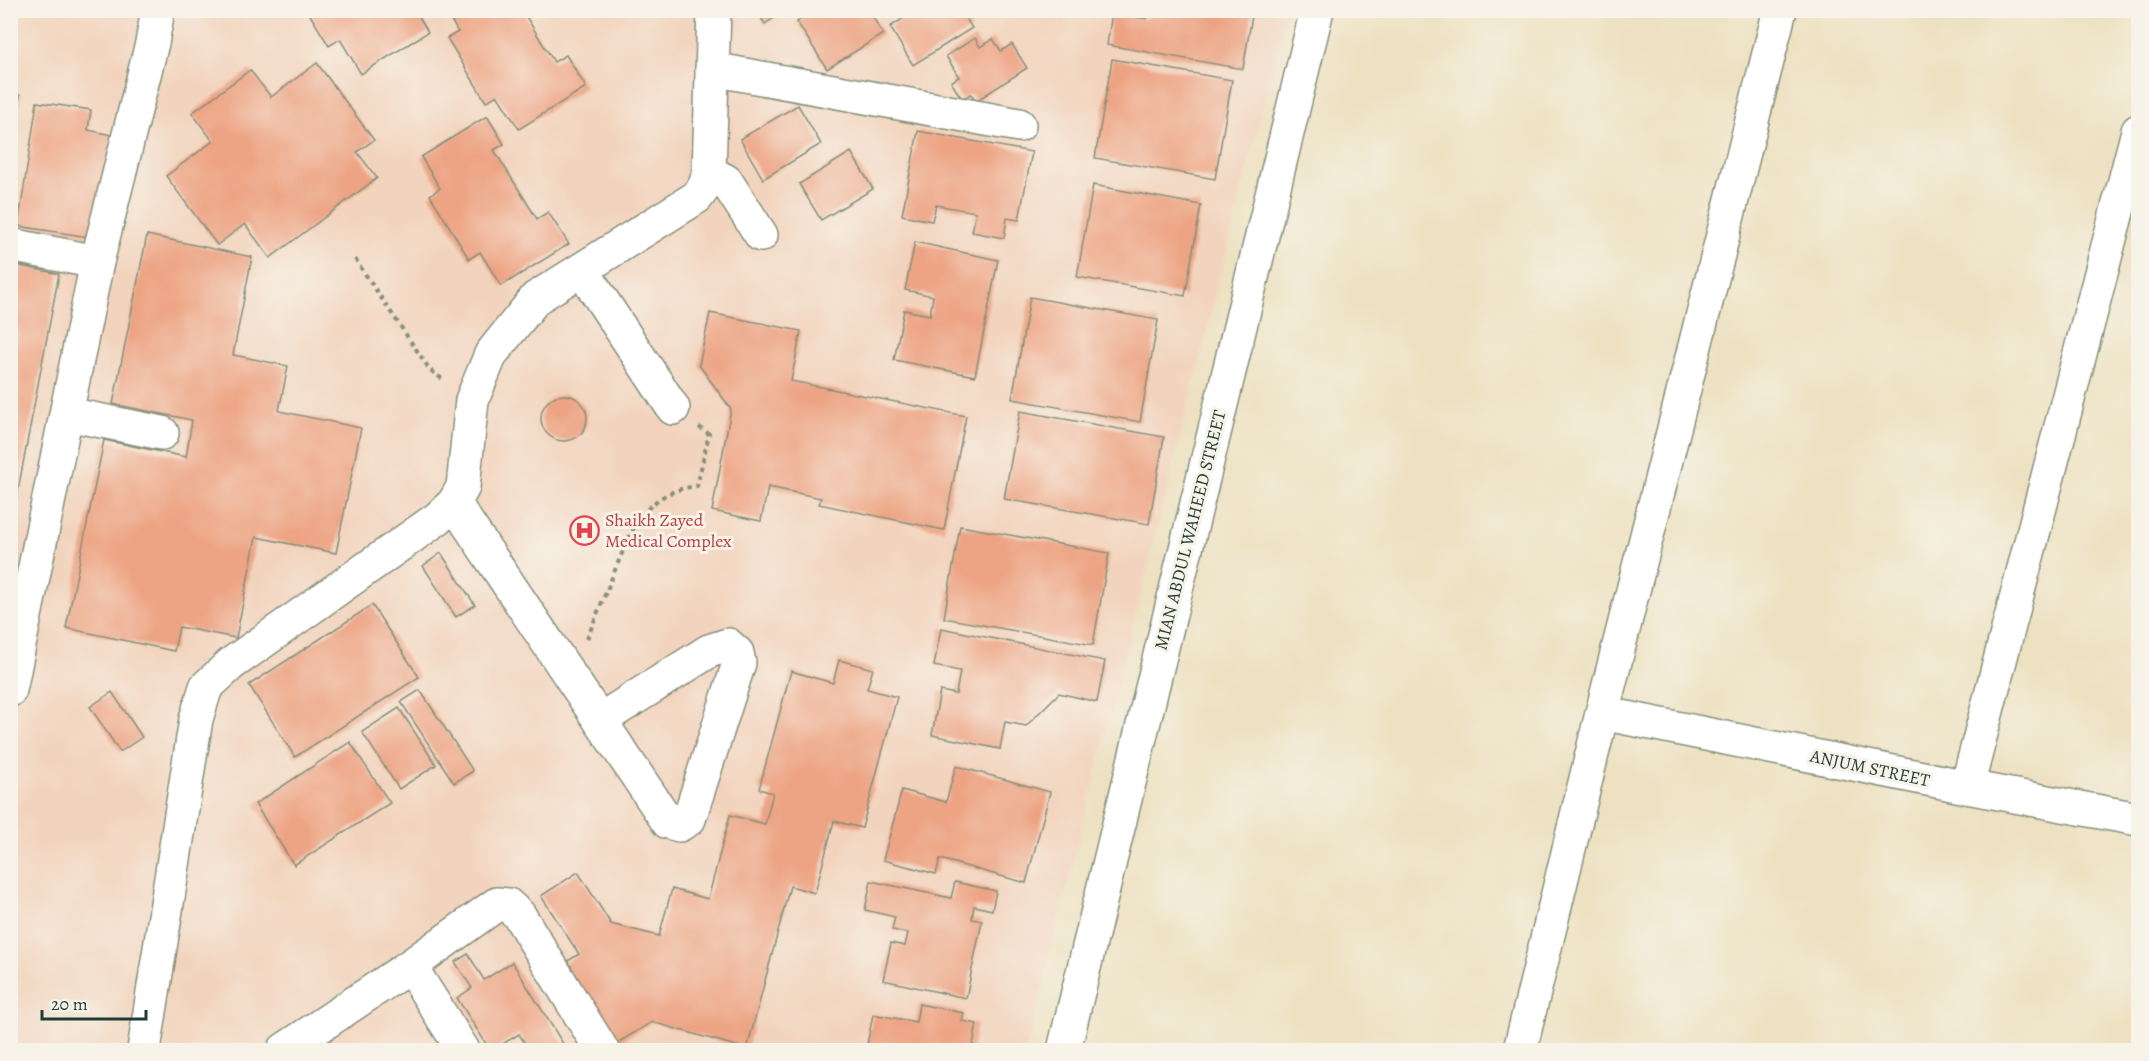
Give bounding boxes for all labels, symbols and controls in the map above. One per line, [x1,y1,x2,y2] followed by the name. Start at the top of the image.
[1149,407,1232,652] street label: MIAN ABDUL WAHEED STREET
[605,508,732,553] place label: Shaikh Zayed Medical Complex
[568,514,600,546] hospital icon: Shaikh Zayed Medical Complex
[1807,743,1932,792] street label: ANJUM STREET
[42,983,146,1021] scale bar
[51,992,88,1016] text: 20 m

